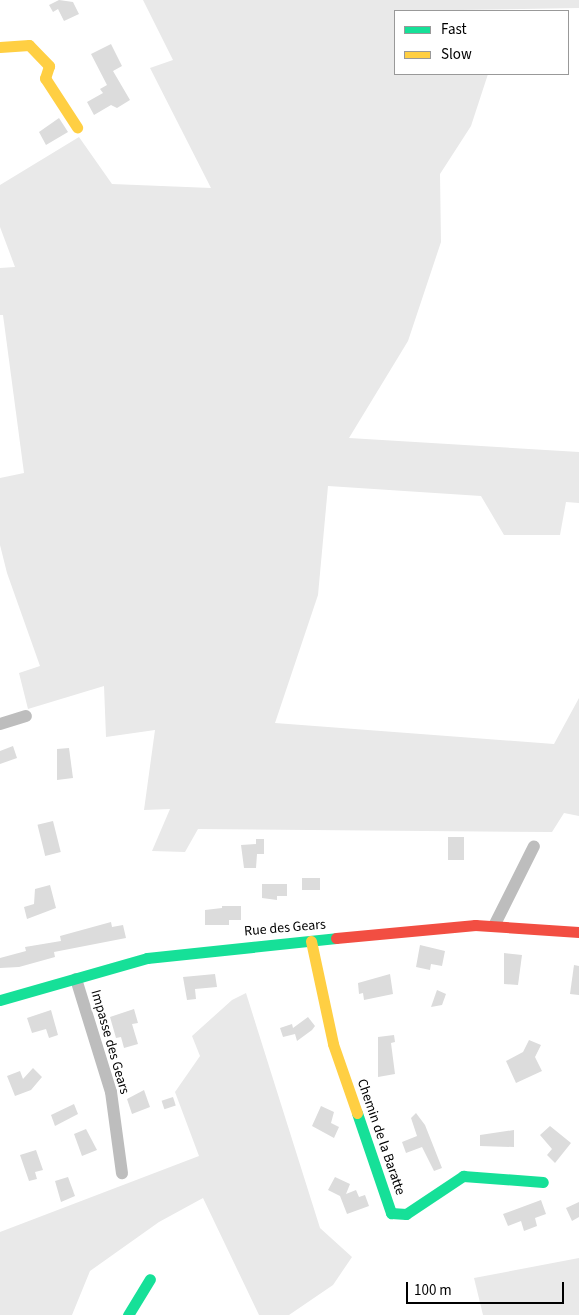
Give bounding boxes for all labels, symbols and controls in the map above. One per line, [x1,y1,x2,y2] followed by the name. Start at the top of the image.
[394,10,569,75] legend
[441,19,467,40] text: Fast
[441,44,472,65] text: Slow
[244,916,326,940] street label: Rue des Gears
[87,988,133,1096] street label: Impasse des Gears
[353,1077,409,1197] street label: Chemin de la Baratte
[409,1272,566,1304] scale bar
[414,1280,452,1301] text: 100 m

